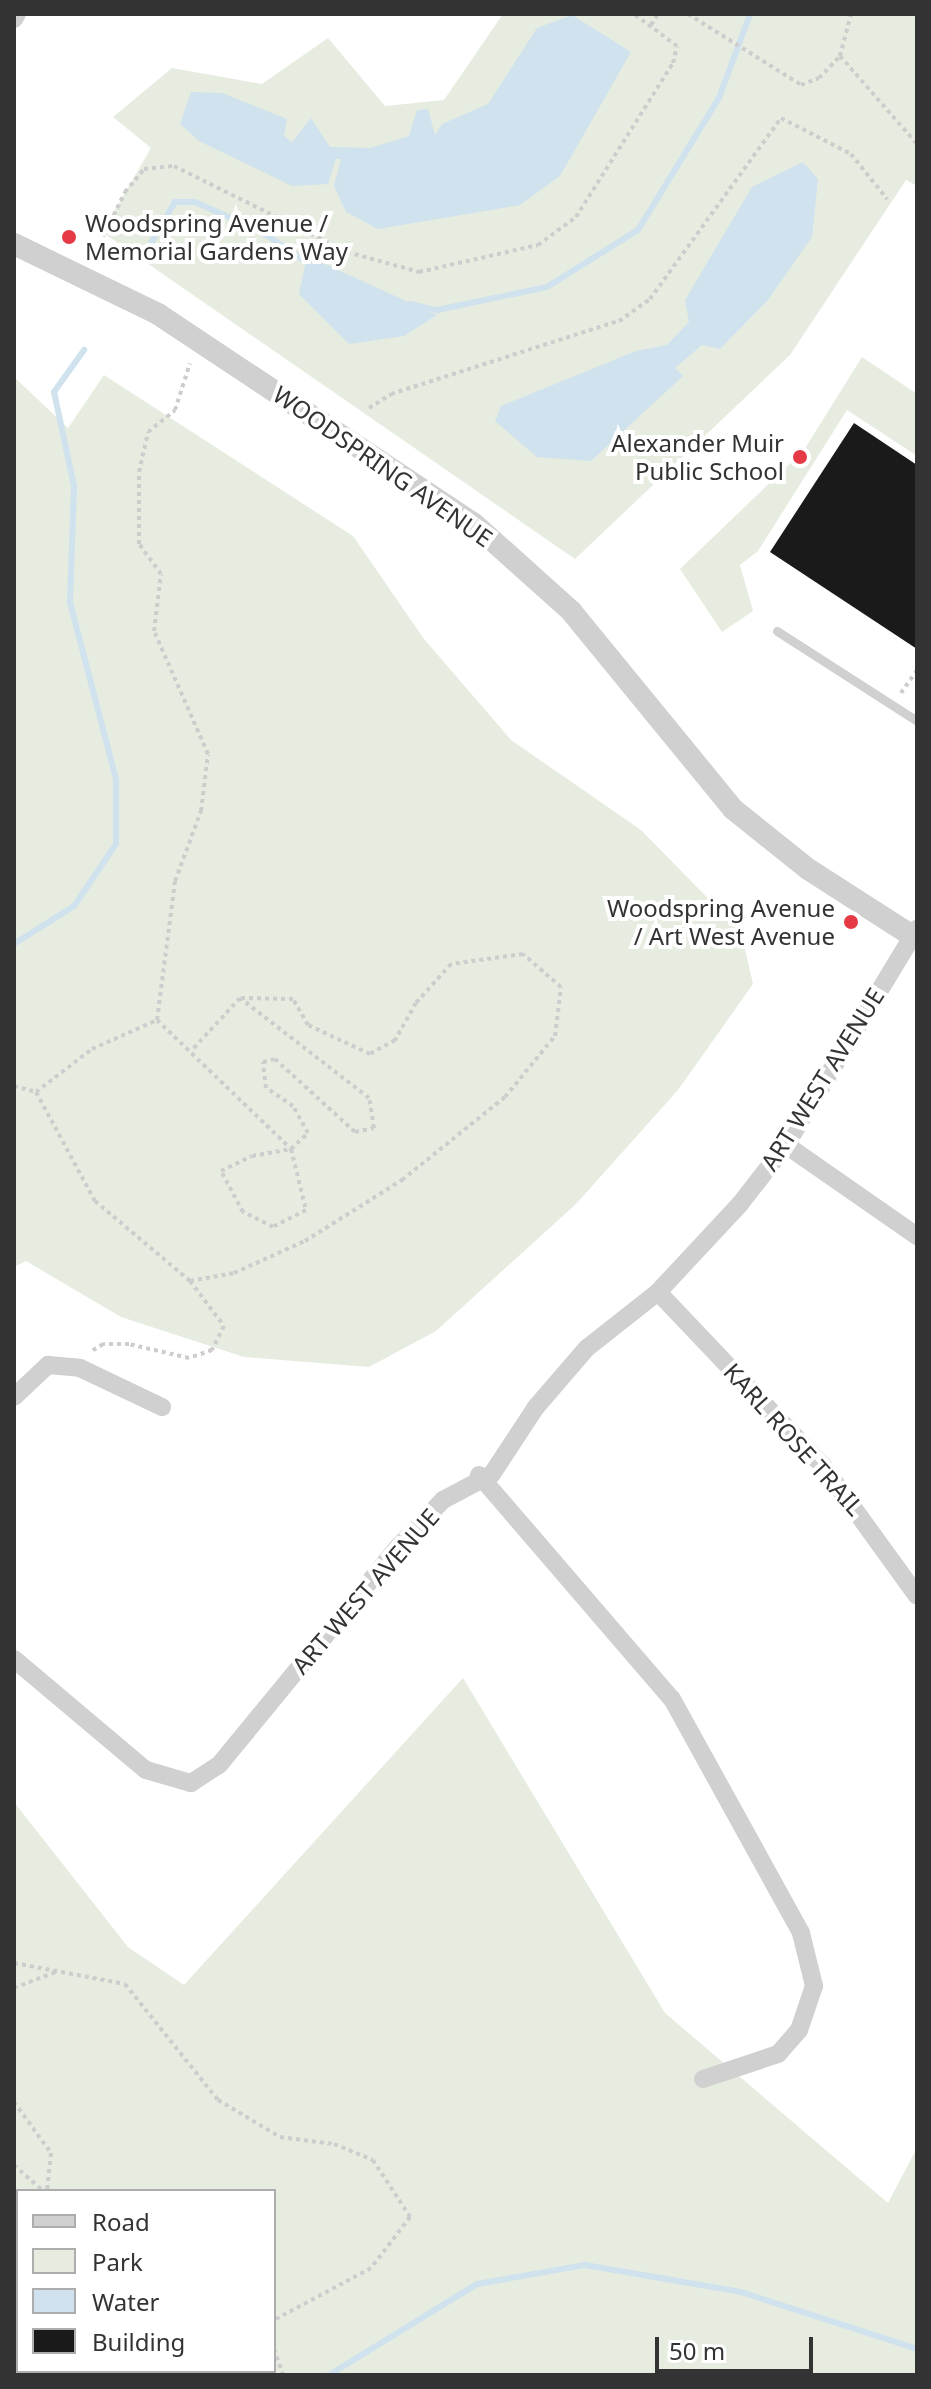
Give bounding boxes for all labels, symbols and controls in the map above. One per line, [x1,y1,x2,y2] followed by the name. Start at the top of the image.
[85,209,348,265] place label: Woodspring Avenue / Memorial Gardens Way
[60,228,78,246] marker: Woodspring Avenue / Memorial Gardens Way
[268,379,498,553] street label: WOODSPRING AVENUE
[611,429,784,485] place label: Alexander Muir Public School
[791,448,809,466] marker: Alexander Muir Public School
[607,894,835,950] place label: Woodspring Avenue / Art West Avenue
[842,913,860,931] marker: Woodspring Avenue / Art West Avenue
[754,983,890,1175] street label: ART WEST AVENUE
[718,1357,870,1521] street label: KARL ROSE TRAIL
[285,1502,445,1680] street label: ART WEST AVENUE
[16,2189,276,2373] legend
[92,2205,150,2238] text: Road
[92,2245,143,2278] text: Park
[92,2285,159,2318] text: Water
[659,2321,817,2371] scale bar
[92,2325,185,2358] text: Building
[669,2334,725,2367] text: 50 m

